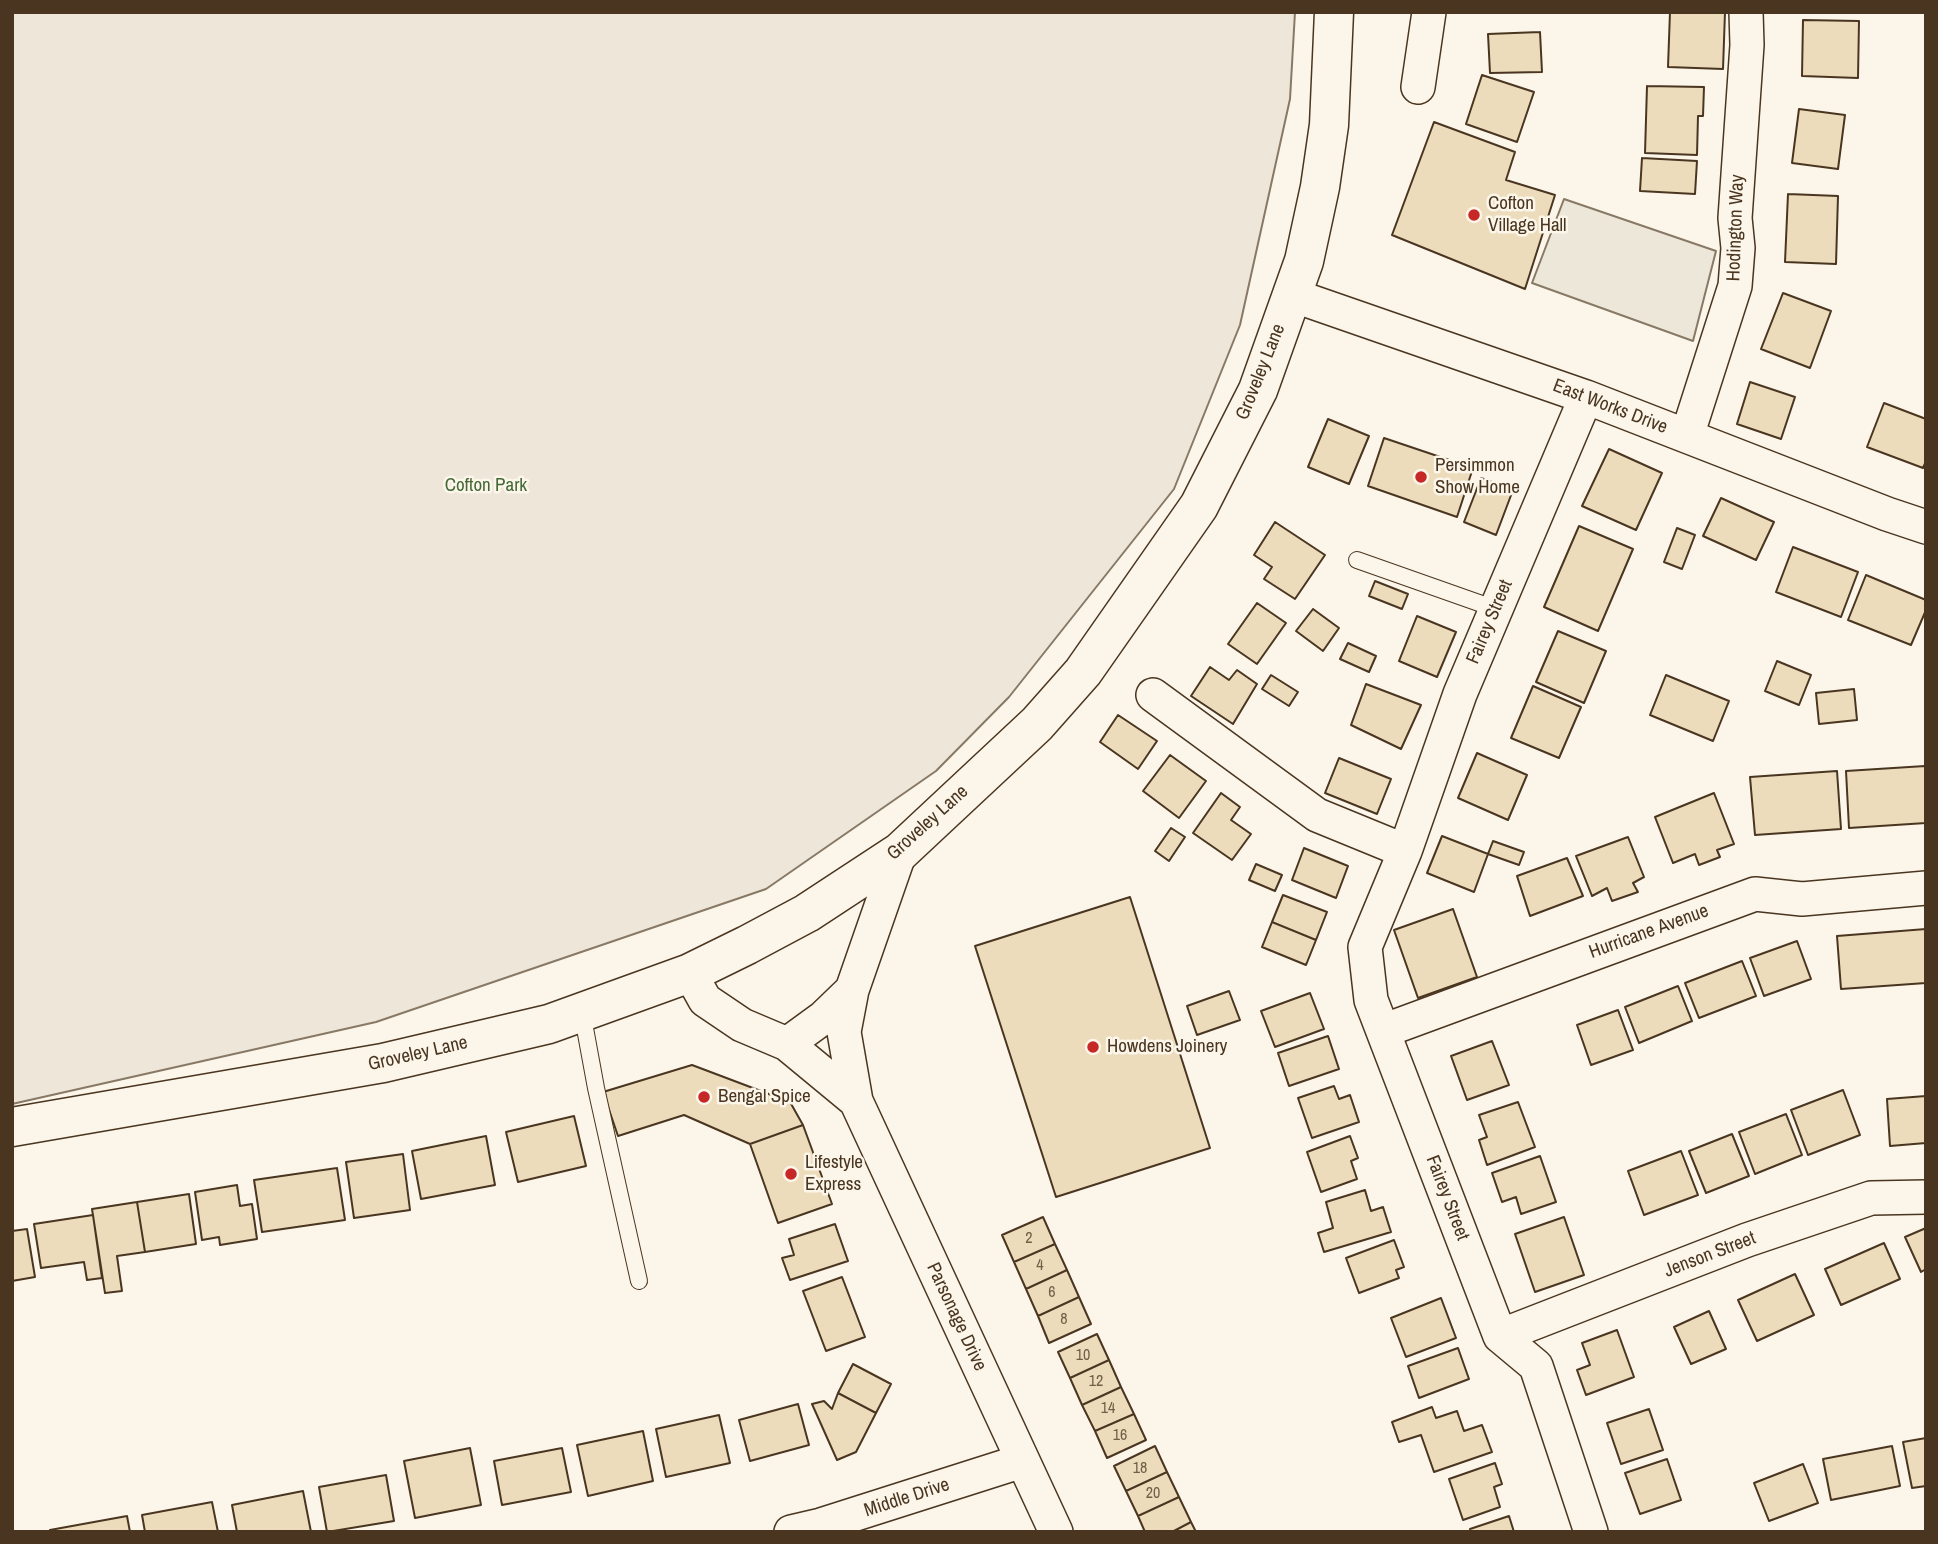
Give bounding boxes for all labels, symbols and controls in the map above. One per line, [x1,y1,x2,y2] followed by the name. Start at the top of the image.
[1723,174,1749,282] street label: Hodington Way
[1488,193,1567,237] place label: Cofton Village Hall
[1466,207,1482,223] marker: Cofton Village Hall
[1231,321,1291,423] street label: Groveley Lane
[1549,375,1671,439] street label: East Works Drive
[1435,455,1520,499] place label: Persimmon Show Home
[1413,469,1429,485] marker: Persimmon Show Home
[445,475,527,497] park label: Cofton Park
[1462,576,1518,668] street label: Fairey Street
[883,781,973,865] street label: Groveley Lane
[1586,900,1712,964] street label: Hurricane Avenue
[366,1031,470,1077] street label: Groveley Lane
[1107,1036,1227,1058] place label: Howdens Joinery
[1085,1039,1101,1055] marker: Howdens Joinery
[718,1086,811,1108] place label: Bengal Spice
[696,1089,712,1105] marker: Bengal Spice
[805,1152,863,1196] place label: Lifestyle Express
[1420,1152,1474,1244] street label: Fairey Street
[783,1166,799,1182] marker: Lifestyle Express
[1661,1227,1759,1283] street label: Jenson Street
[1025,1229,1033,1249] house number: 2
[1036,1256,1044,1276] house number: 4
[921,1259,991,1375] street label: Parsonage Drive
[1048,1283,1056,1303] house number: 6
[1060,1310,1068,1330] house number: 8
[1076,1346,1090,1366] house number: 10
[1089,1372,1103,1392] house number: 12
[1101,1399,1115,1419] house number: 14
[1113,1426,1127,1446] house number: 16
[1133,1459,1147,1479] house number: 18
[861,1474,953,1522] street label: Middle Drive
[1146,1484,1160,1504] house number: 20

